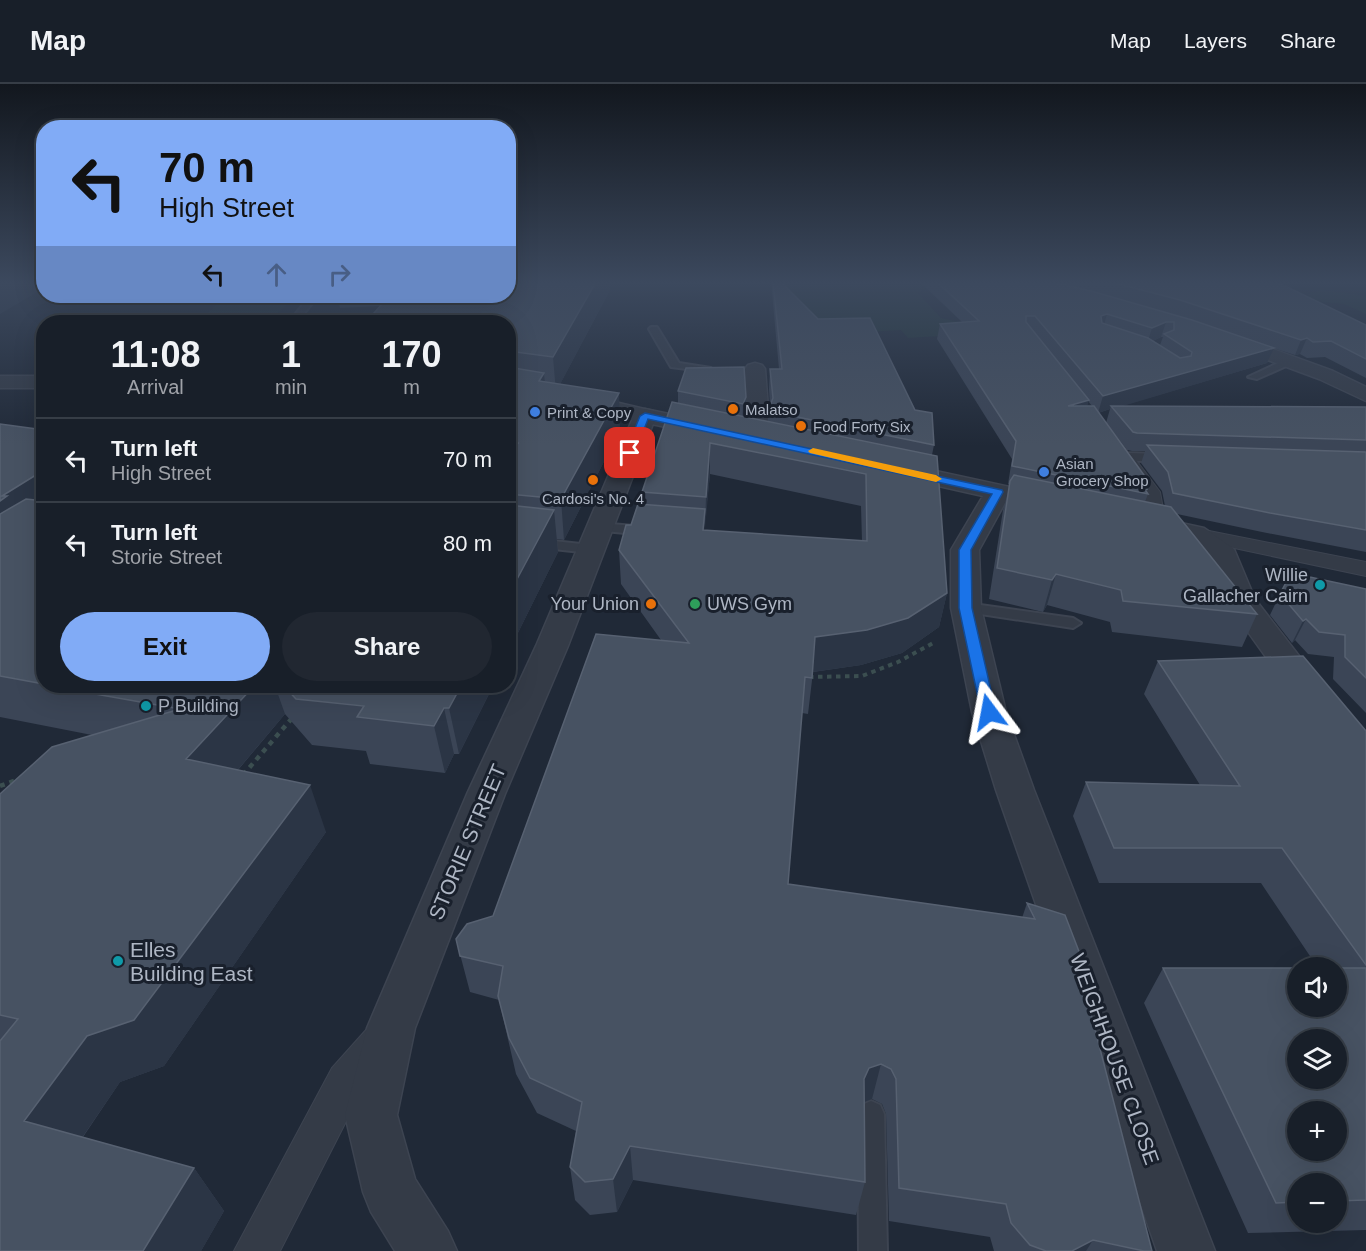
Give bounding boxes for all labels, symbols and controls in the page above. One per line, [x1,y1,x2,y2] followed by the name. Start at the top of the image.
[30,25,86,56] text: Map
[1110,29,1151,52] text: Map
[1184,29,1247,52] text: Layers
[1280,29,1336,52] text: Share
[60,144,138,222] icon: left
[159,144,255,191] text: 70 m
[159,193,294,223] text: High Street
[197,258,230,291] icon: left
[260,258,293,291] icon: ahead
[323,258,356,291] icon: right
[110,334,200,375] text: 11:08
[281,334,301,375] text: 1
[382,334,442,375] text: 170
[127,376,184,398] text: Arrival
[275,376,307,398] text: min
[403,376,420,398] text: m
[745,401,798,418] place label: Malatso
[726,402,740,416] marker: Malatso
[547,404,632,421] place label: Print & Copy
[528,405,542,419] marker: Print & Copy
[813,418,911,435] place label: Food Forty Six
[794,419,808,433] marker: Food Forty Six
[604,427,655,478] pin
[111,436,197,461] text: Turn left
[613,436,646,469] icon: arrive
[60,444,93,477] icon: left
[443,447,492,472] text: 70 m
[1056,455,1149,489] place label: Asian Grocery Shop
[111,462,211,484] text: High Street
[1037,465,1051,479] marker: Asian Grocery Shop
[586,473,600,487] marker: Cardosi's No. 4
[542,490,644,507] place label: Cardosi's No. 4
[111,520,197,545] text: Turn left
[60,528,93,561] icon: left
[443,531,492,556] text: 80 m
[111,546,222,568] text: Storie Street
[1183,565,1308,606] place label: Willie Gallacher Cairn
[1313,578,1327,592] marker: Willie Gallacher Cairn
[551,594,639,614] place label: Your Union
[707,594,792,614] place label: UWS Gym
[644,597,658,611] marker: Your Union
[688,597,702,611] marker: UWS Gym
[60,612,270,681] button: Exit
[282,612,492,681] button: Share
[957,680,1021,744] position arrow
[158,696,239,716] place label: P Building
[139,699,153,713] marker: P Building
[424,761,510,923] street label: STORIE STREET
[130,938,253,985] place label: Elles Building East
[1066,950,1164,1168] street label: WEIGHHOUSE CLOSE
[111,954,125,968] marker: Elles Building East
[1287,957,1347,1233] map controls
[1287,957,1347,1017] button: sound
[1287,1029,1347,1089] button: layers
[1287,1101,1347,1161] button: +
[1287,1173,1347,1233] button: −

